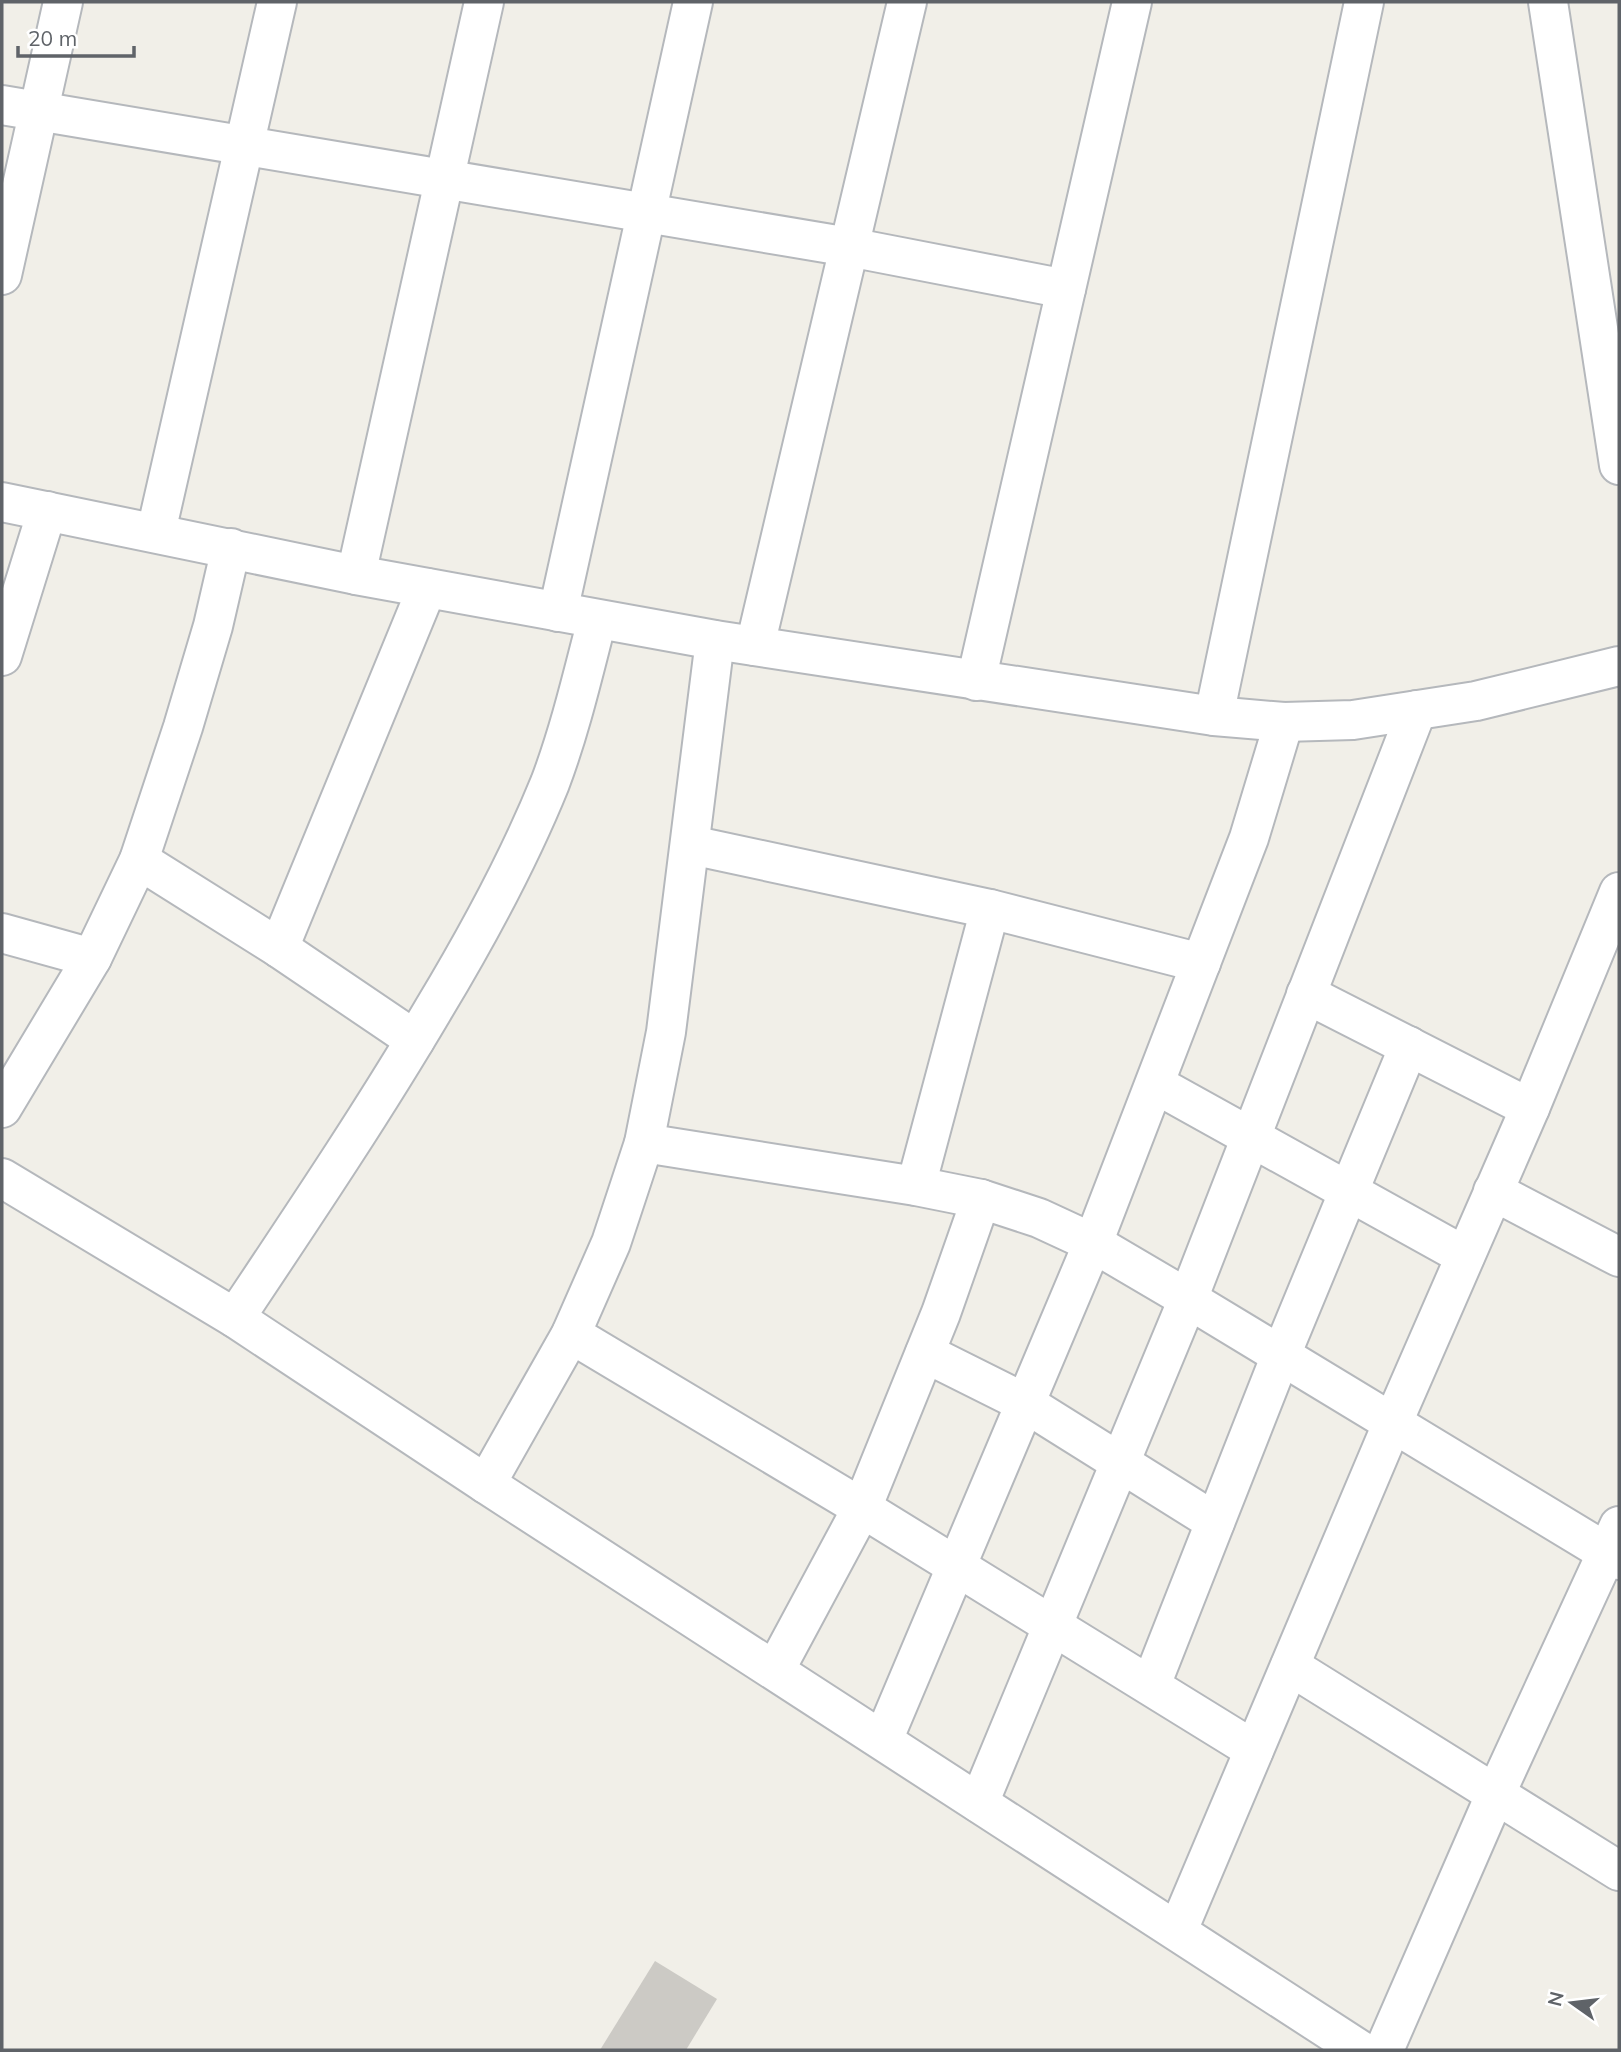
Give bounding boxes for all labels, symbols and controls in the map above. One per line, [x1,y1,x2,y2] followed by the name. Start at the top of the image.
[18,14,133,58] scale bar
[28,25,77,51] text: 20 m
[1537,1968,1607,2038] north arrow
[1542,1989,1569,2009] text: N

